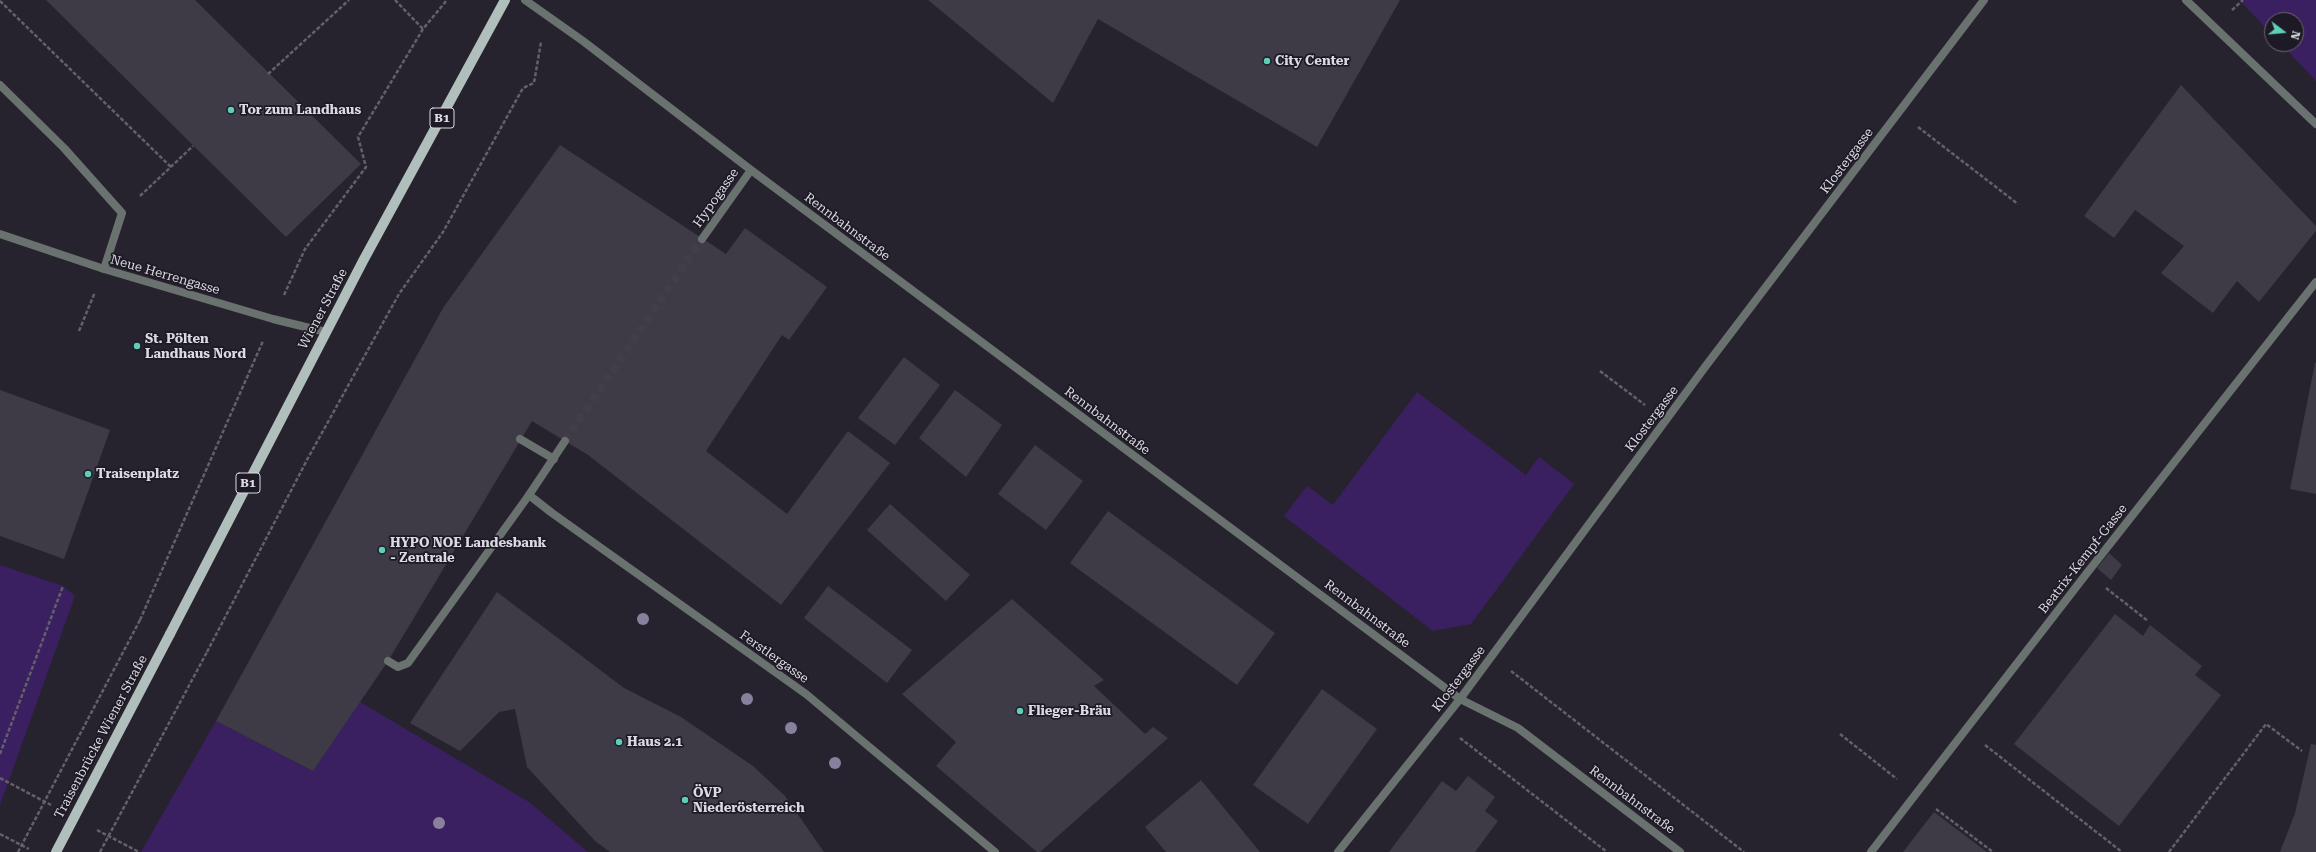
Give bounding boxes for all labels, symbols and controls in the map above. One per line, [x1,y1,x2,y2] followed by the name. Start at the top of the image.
[2264,12,2304,52] north arrow
[2288,29,2302,41] text: N
[1275,53,1349,69] place label: City Center
[1262,56,1272,66] marker: City Center
[239,102,361,118] place label: Tor zum Landhaus
[226,105,236,115] marker: Tor zum Landhaus
[430,108,454,128] road number: B1
[1817,125,1877,197] street label: Klostergasse
[690,165,742,231] street label: Hypogasse
[801,190,893,264] street label: Rennbahnstraße
[108,252,222,298] street label: Neue Herrengasse
[295,266,351,352] street label: Wiener Straße
[145,331,246,362] place label: St. Pölten Landhaus Nord
[132,341,142,351] marker: St. Pölten Landhaus Nord
[1622,383,1682,455] street label: Klostergasse
[1061,384,1153,458] street label: Rennbahnstraße
[96,466,179,482] place label: Traisenplatz
[83,469,93,479] marker: Traisenplatz
[236,473,260,493] road number: B1
[2036,501,2130,617] street label: Beatrix-Kempf-Gasse
[390,535,547,566] place label: HYPO NOE Landesbank - Zentrale
[377,545,387,555] marker: HYPO NOE Landesbank - Zentrale
[1321,577,1413,651] street label: Rennbahnstraße
[737,627,811,687] street label: Ferstlergasse
[1429,643,1489,715] street label: Klostergasse
[51,653,151,821] street label: Traisenbrücke Wiener Straße
[1028,703,1111,719] place label: Flieger-Bräu
[1015,706,1025,716] marker: Flieger-Bräu
[627,734,683,750] place label: Haus 2.1
[614,737,624,747] marker: Haus 2.1
[1586,763,1678,837] street label: Rennbahnstraße
[693,785,805,816] place label: ÖVP Niederösterreich
[680,795,690,805] marker: ÖVP Niederösterreich

